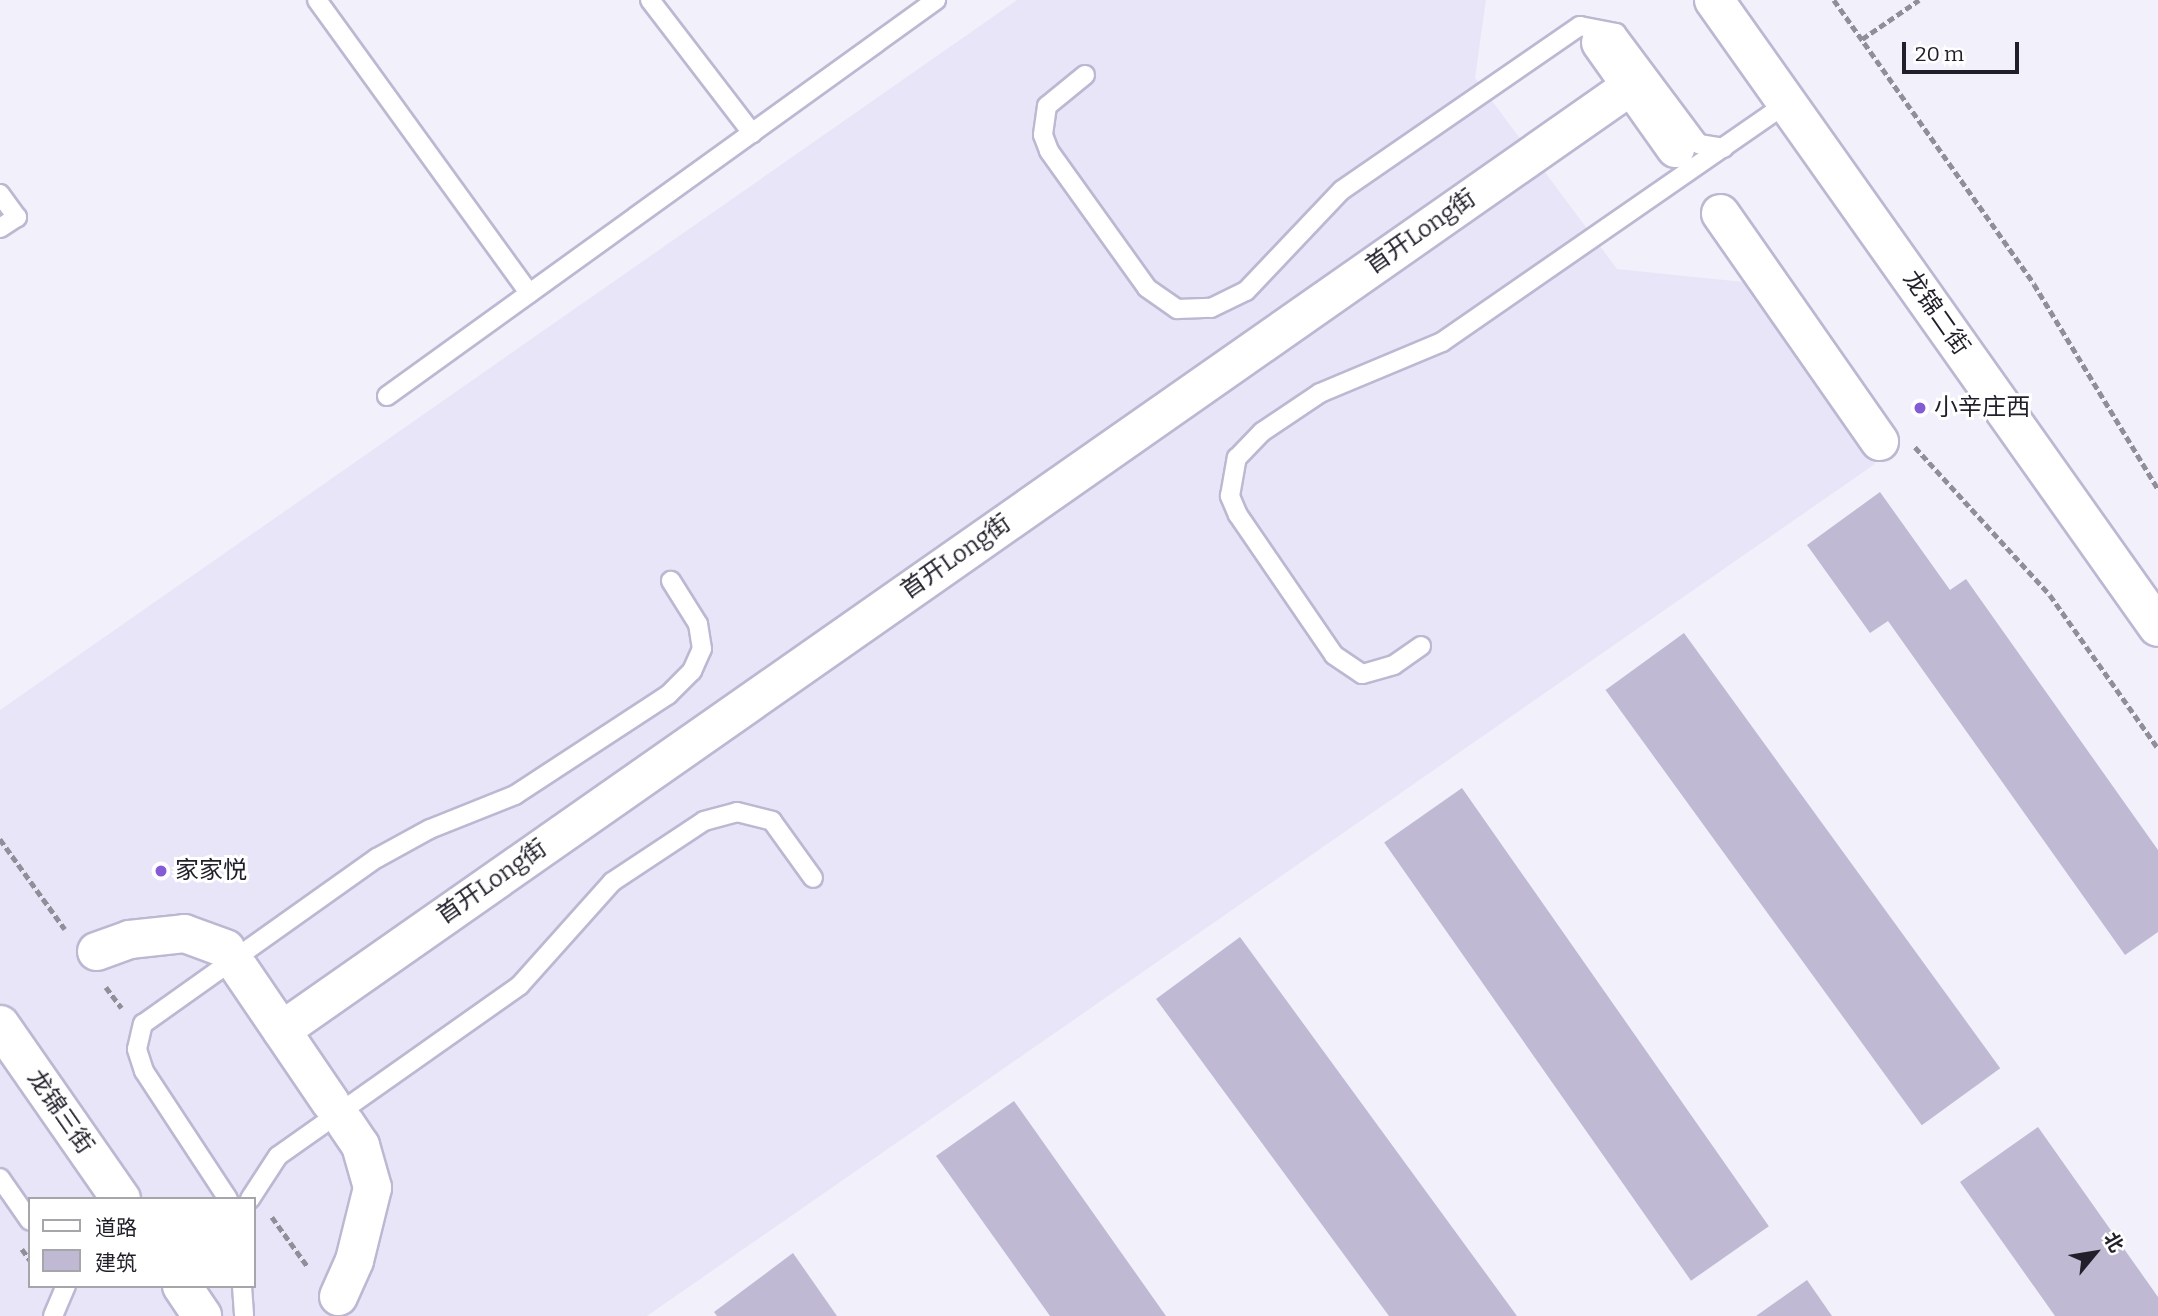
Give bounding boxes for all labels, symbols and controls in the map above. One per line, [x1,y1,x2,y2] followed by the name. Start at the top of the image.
[1906,28,2023,72] scale bar
[1915,41,1964,67] text: 20 m
[1361,184,1481,280] street label: 首开Long街
[1897,265,1975,361] street label: 龙锦二街
[1934,394,2030,422] place label: 小辛庄西
[1912,400,1928,416] marker: 小辛庄西
[896,509,1016,605] street label: 首开Long街
[432,834,552,930] street label: 首开Long街
[175,857,247,885] place label: 家家悦
[153,863,169,879] marker: 家家悦
[21,1064,99,1160] street label: 龙锦三街
[28,1197,256,1288] legend
[95,1215,137,1241] text: 道路
[2060,1218,2130,1288] north arrow
[2099,1228,2128,1256] text: 北
[95,1250,137,1276] text: 建筑

